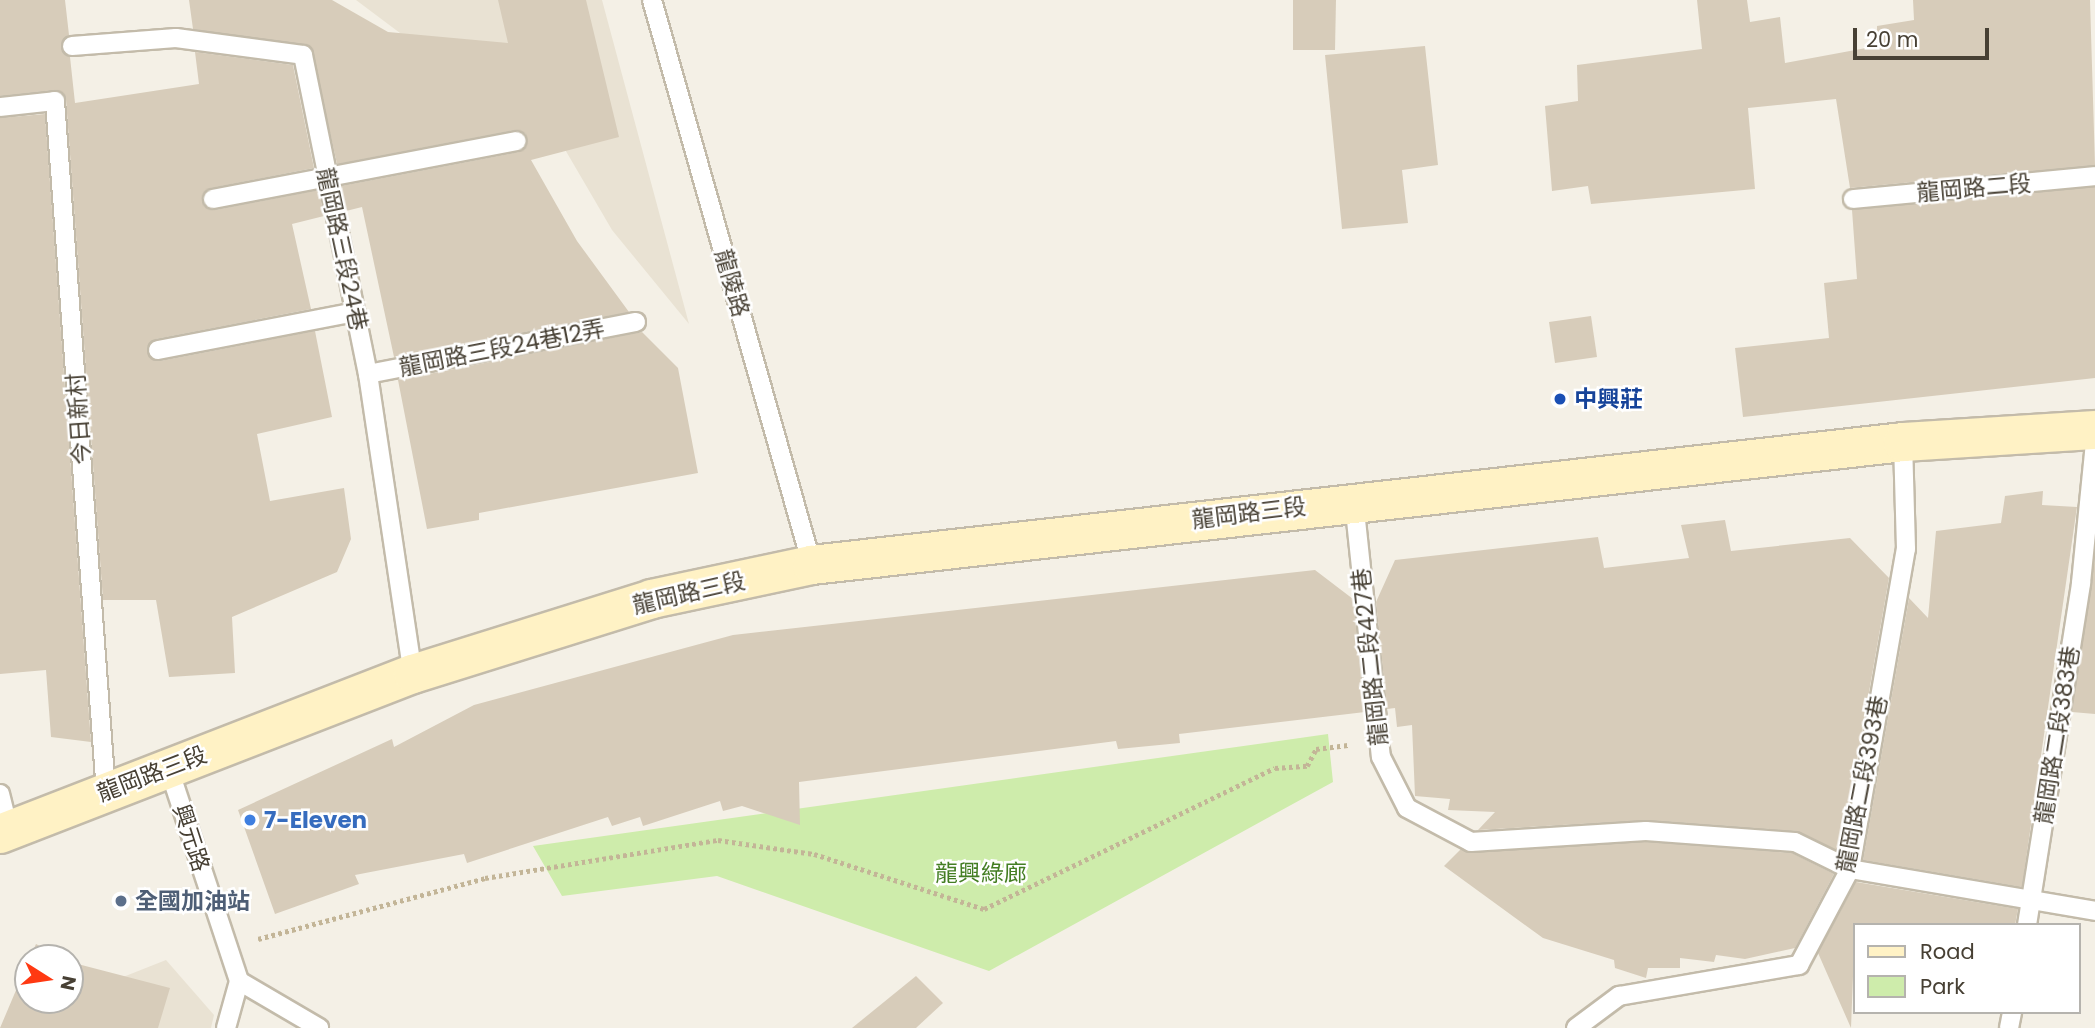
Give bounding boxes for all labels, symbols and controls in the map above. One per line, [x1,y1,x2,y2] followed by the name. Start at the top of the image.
[1857,14,1994,58] scale bar
[1866,25,1919,54] text: 20 m
[311,165,373,333] street label: 龍岡路三段24巷
[1916,169,2032,207] street label: 龍岡路二段
[709,246,755,320] street label: 龍陵路
[397,314,607,382] street label: 龍岡路三段24巷12弄
[62,372,96,466] street label: 今日新村
[1574,385,1643,413] place label: 中興莊
[1552,391,1568,407] marker: 中興莊
[1190,492,1308,534] street label: 龍岡路三段
[630,567,748,619] street label: 龍岡路三段
[1347,567,1393,747] street label: 龍岡路二段427巷
[2029,644,2085,826] street label: 龍岡路二段383巷
[1831,693,1893,875] street label: 龍岡路二段393巷
[93,741,211,807] street label: 龍岡路三段
[167,801,215,875] street label: 興元路
[264,806,367,834] place label: 7-Eleven
[242,812,258,828] marker: 7-Eleven
[935,859,1027,887] park label: 龍興綠廊
[135,887,250,915] place label: 全國加油站
[113,893,129,909] marker: 全國加油站
[1854,923,2081,1014] legend
[1920,937,1975,966] text: Road
[14,944,84,1014] north arrow
[1920,972,1965,1001] text: Park
[53,973,83,993] text: N

